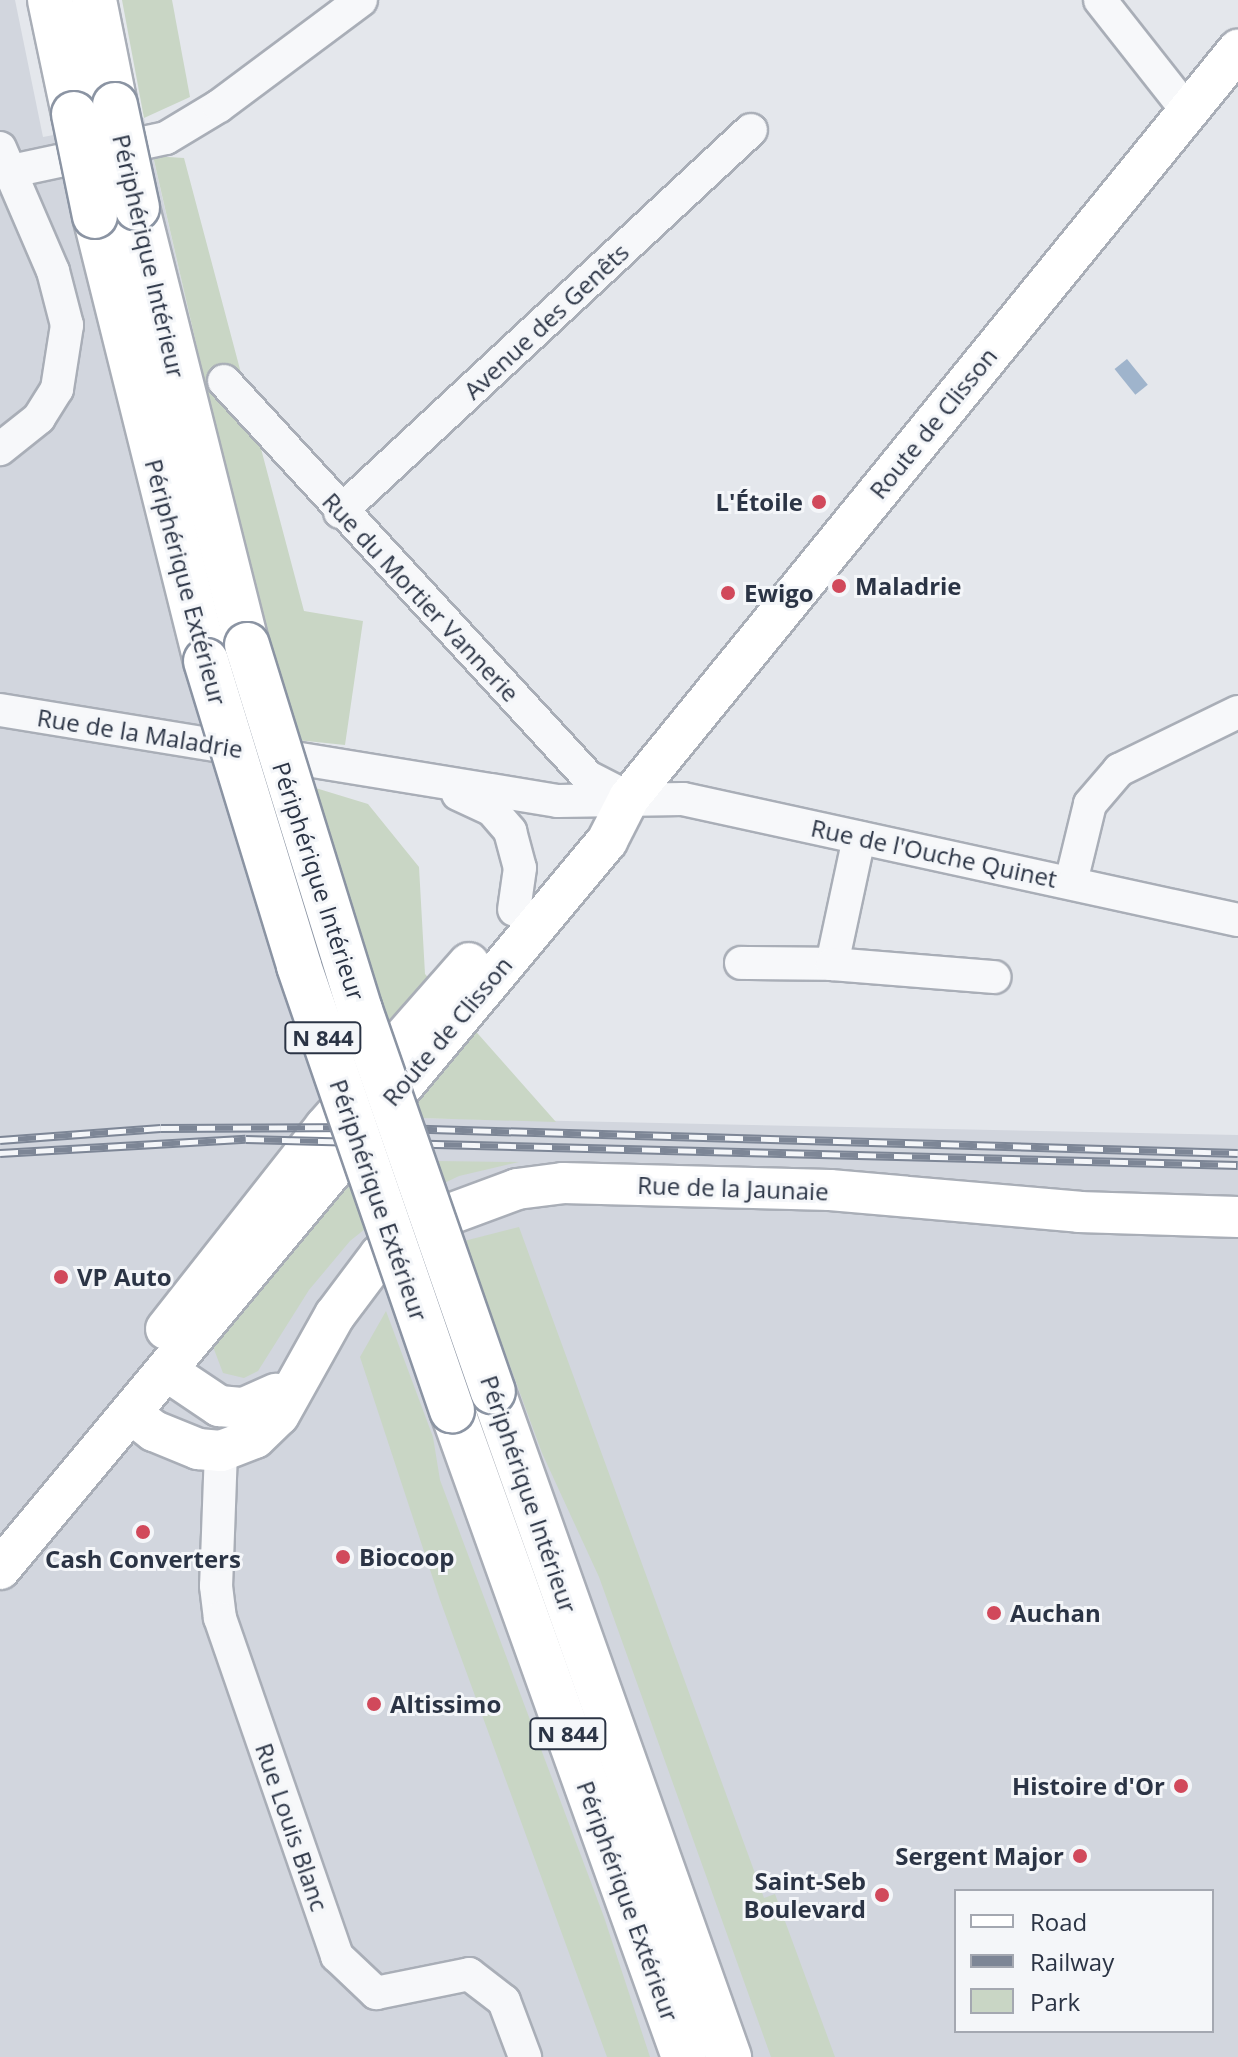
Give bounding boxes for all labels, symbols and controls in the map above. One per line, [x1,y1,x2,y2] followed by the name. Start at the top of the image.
[107,131,191,381] street label: Périphérique Intérieur
[458,237,634,405] street label: Avenue des Genêts
[863,342,1003,504] street label: Route de Clisson
[139,456,233,708] street label: Périphérique Extérieur
[317,487,525,707] street label: Rue du Mortier Vannerie
[716,488,803,516] place label: L'Étoile
[810,493,828,511] marker: L'Étoile
[855,572,962,600] place label: Maladrie
[830,577,848,595] marker: Maladrie
[744,579,814,607] place label: Ewigo
[719,584,737,602] marker: Ewigo
[35,703,245,763] street label: Rue de la Maladrie
[267,758,371,1004] street label: Périphérique Intérieur
[809,813,1059,893] street label: Rue de l'Ouche Quinet
[376,951,518,1111] street label: Route de Clisson
[283,1020,363,1056] road number: N 844
[324,1075,434,1325] street label: Périphérique Extérieur
[637,1170,829,1206] street label: Rue de la Jaunaie
[77,1263,172,1291] place label: VP Auto
[52,1268,70,1286] marker: VP Auto
[475,1372,583,1616] street label: Périphérique Intérieur
[134,1523,152,1541] marker: Cash Converters
[359,1543,455,1571] place label: Biocoop
[45,1545,241,1573] place label: Cash Converters
[334,1548,352,1566] marker: Biocoop
[1010,1599,1101,1627] place label: Auchan
[985,1604,1003,1622] marker: Auchan
[390,1690,501,1718] place label: Altissimo
[365,1695,383,1713] marker: Altissimo
[528,1716,608,1752] road number: N 844
[250,1739,334,1915] street label: Rue Louis Blanc
[1012,1772,1165,1800] place label: Histoire d'Or
[571,1777,685,2025] street label: Périphérique Extérieur
[1172,1777,1190,1795] marker: Histoire d'Or
[895,1842,1064,1870] place label: Sergent Major
[1071,1847,1089,1865] marker: Sergent Major
[744,1867,866,1923] place label: Saint-Seb Boulevard
[873,1886,891,1904] marker: Saint-Seb Boulevard
[954,1889,1214,2033] legend
[1030,1905,1087,1938] text: Road
[1030,1945,1114,1978] text: Railway
[1030,1985,1080,2018] text: Park

